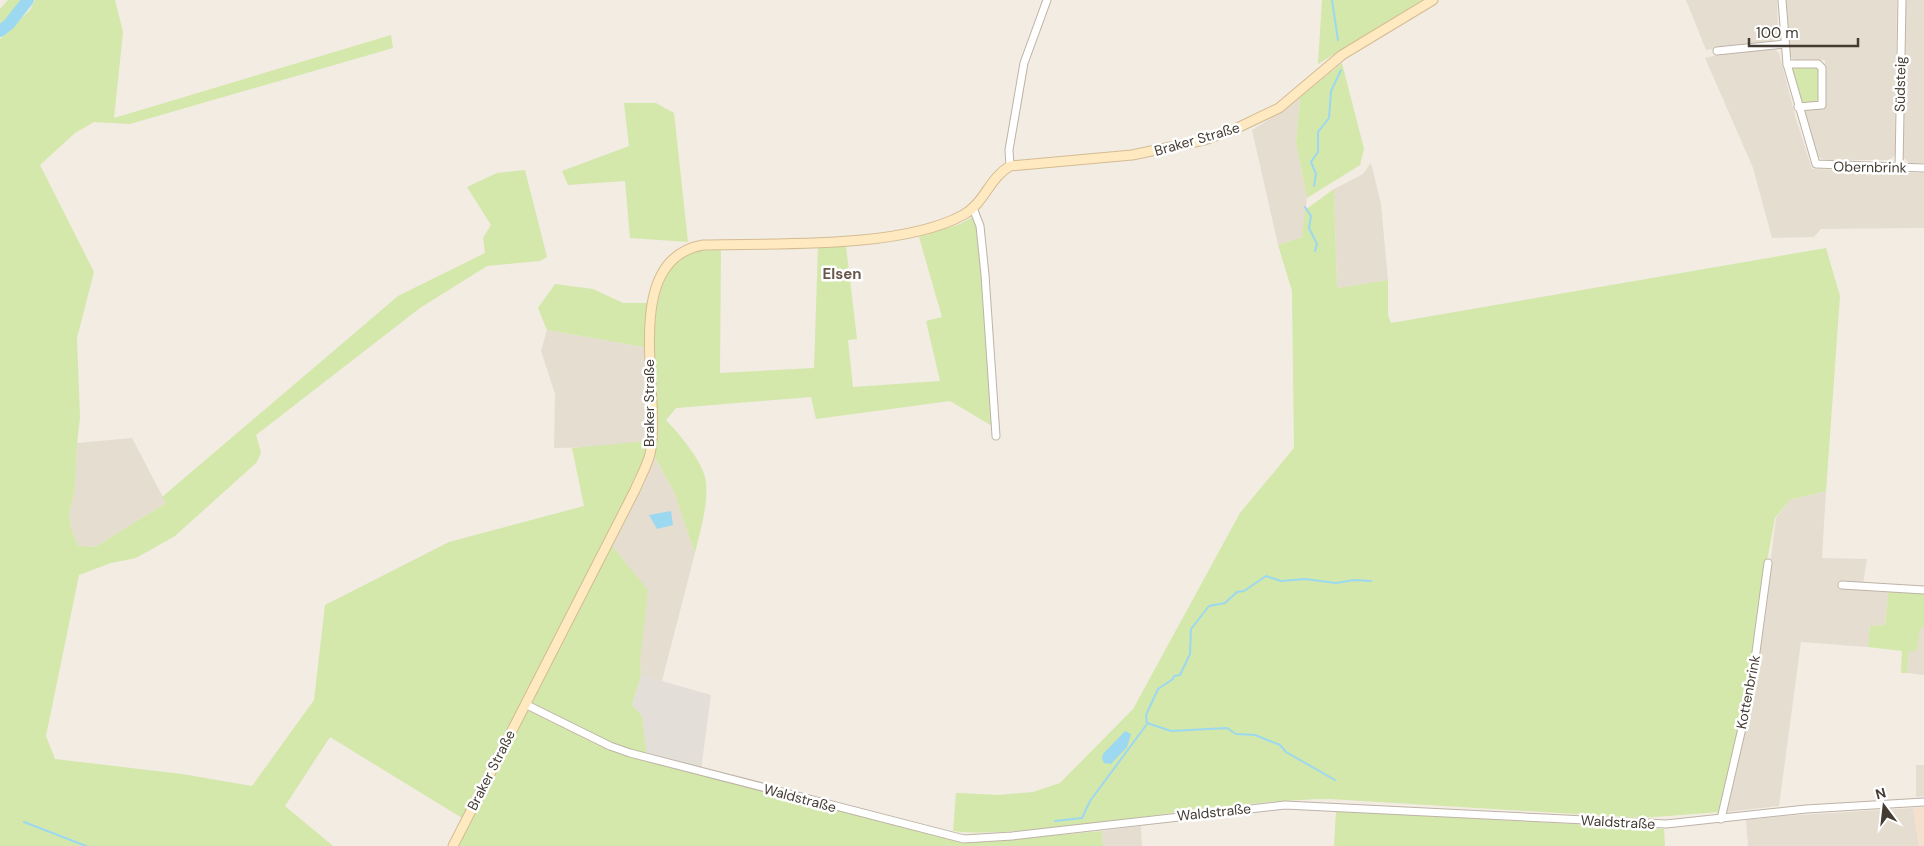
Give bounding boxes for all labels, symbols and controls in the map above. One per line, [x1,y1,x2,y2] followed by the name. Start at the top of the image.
[1749,15,1858,47] scale bar
[1756,23,1799,43] text: 100 m
[1891,56,1909,112] street label: Südsteig
[1152,118,1242,160] street label: Braker Straße
[1833,157,1907,177] street label: Obernbrink
[822,264,862,284] district label: Elsen
[640,359,658,447] street label: Braker Straße
[1732,654,1764,730] street label: Kottenbrink
[463,727,519,813] street label: Braker Straße
[762,780,838,816] street label: Waldstraße
[1859,781,1909,831] north arrow
[1873,783,1888,803] text: N
[1176,799,1252,825] street label: Waldstraße
[1580,811,1656,833] street label: Waldstraße

